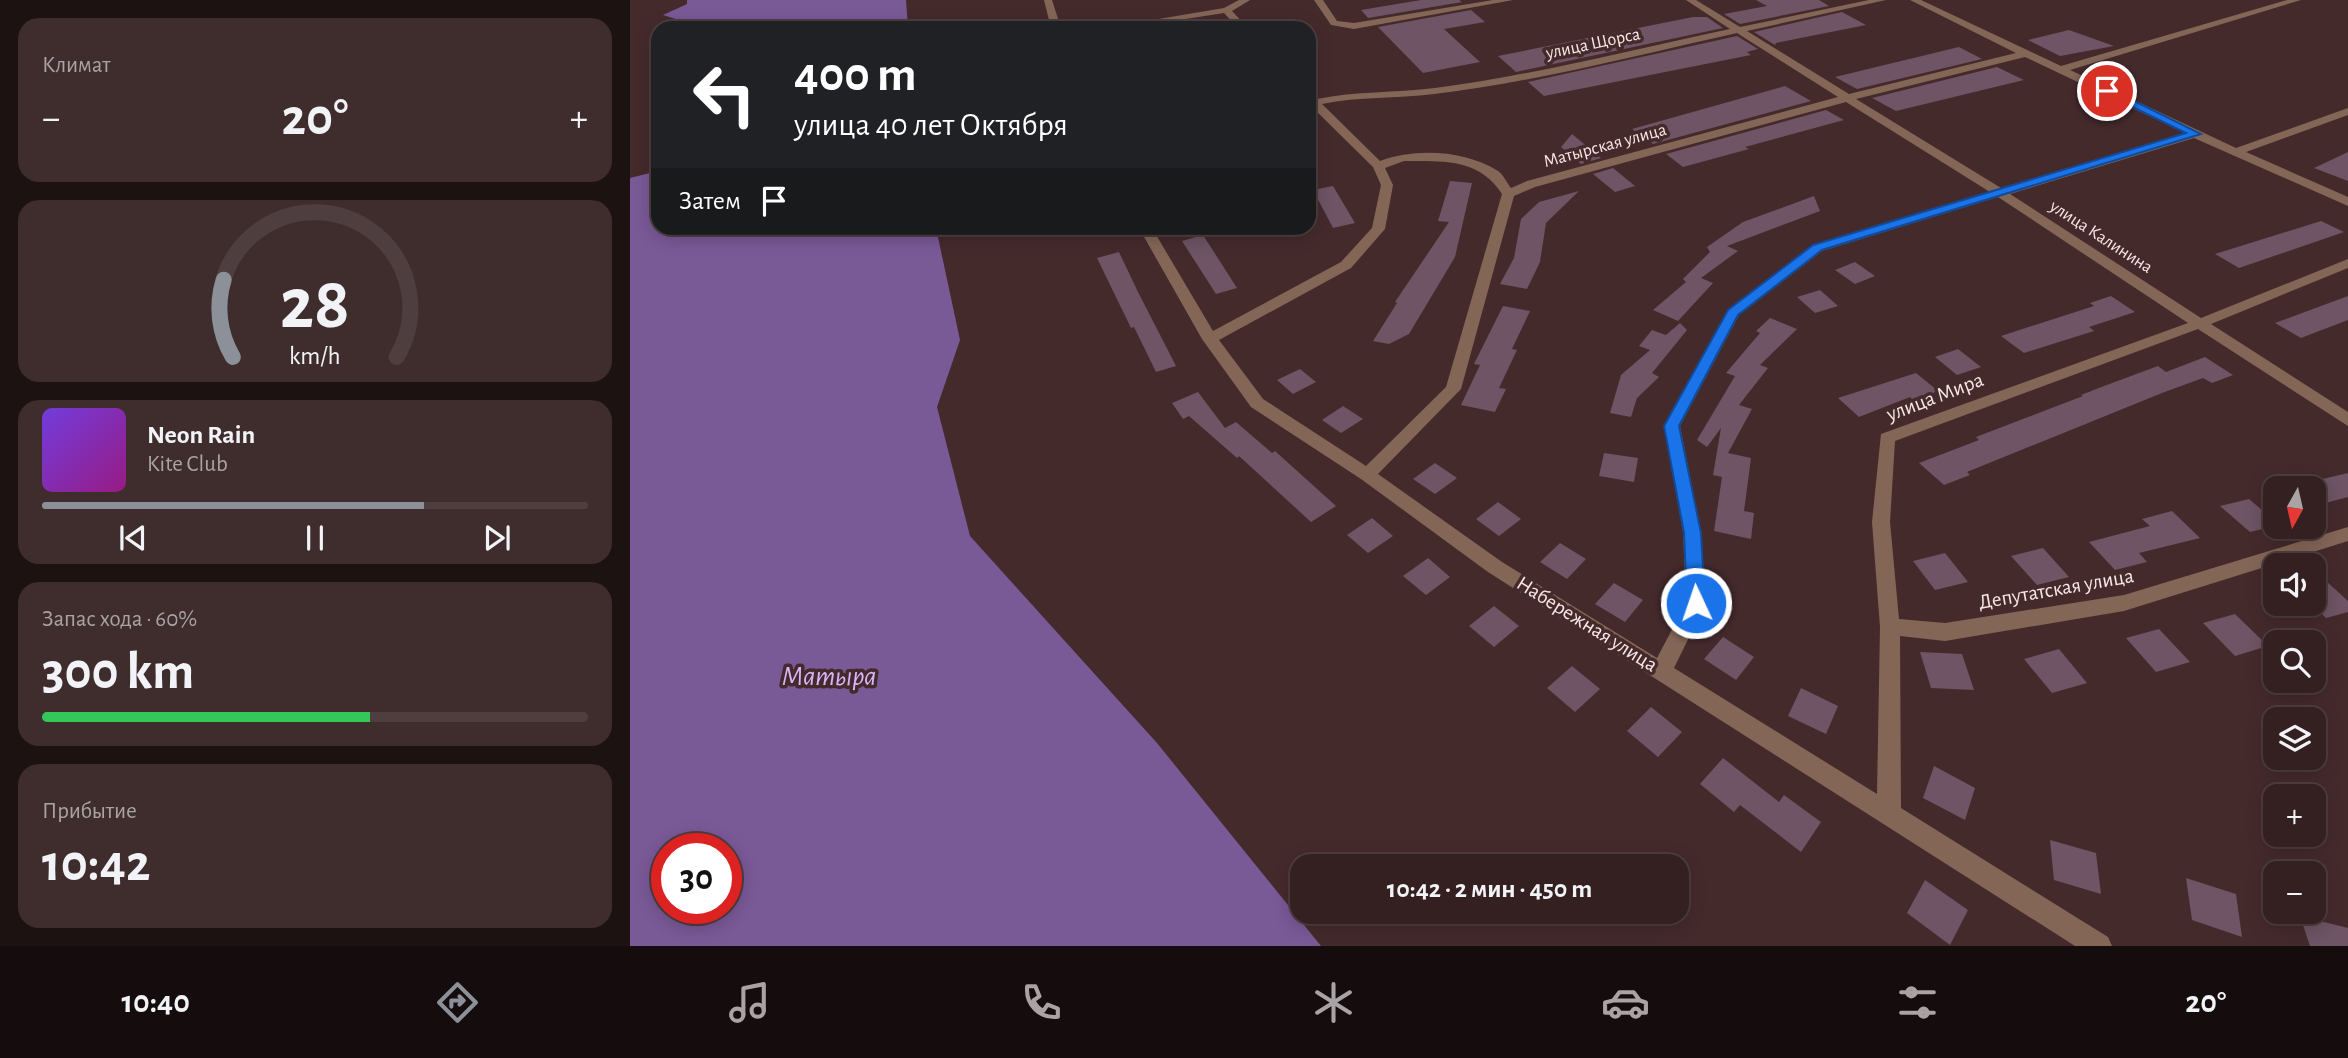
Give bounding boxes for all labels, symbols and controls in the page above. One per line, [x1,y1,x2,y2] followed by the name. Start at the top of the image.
[1543,25,1642,63] street label: улица Щорса
[679,49,770,140] icon: left
[794,51,917,100] text: 400 m
[42,54,111,77] text: Климат
[2077,61,2137,121] pin
[2088,72,2126,110] icon: arrive
[282,92,348,144] text: 20°
[42,100,60,138] text: −
[570,100,588,138] text: +
[794,109,1068,141] text: улица 40 лет Октября
[1542,121,1668,171] street label: Матырская улица
[755,182,793,220] icon: arrive
[679,188,741,214] text: Затем
[2046,197,2156,277] street label: улица Калинина
[280,269,350,342] text: 28
[289,344,341,369] text: km/h
[1883,369,1987,425] street label: улица Мира
[147,422,255,448] text: Neon Rain
[147,453,228,476] text: Kite Club
[2263,476,2326,539] north arrow
[2263,476,2326,924] map controls
[114,519,152,557] icon: previous
[296,519,334,557] icon: pause
[478,519,516,557] icon: next
[2263,553,2326,616] button: sound
[1977,565,2136,613] street label: Депутатская улица
[1659,566,1733,640] position arrow
[1513,572,1661,676] street label: Набережная улица
[42,608,197,631] text: Запас хода · 60%
[2263,630,2326,693] button: search
[42,646,194,698] text: 300 km
[782,663,876,691] water label: Матыра
[2263,707,2326,770] button: layers
[2263,784,2326,847] button: +
[42,800,137,823] text: Прибытие
[651,833,742,924] speed limit sign: 30
[42,838,150,890] text: 10:42
[2263,861,2326,924] button: −
[1387,876,1592,902] text: 10:42 · 2 мин · 450 m
[433,978,482,1027] icon: directions
[725,978,774,1027] icon: music
[1017,978,1066,1027] icon: phone
[1309,978,1358,1027] icon: climate
[1601,978,1650,1027] icon: car
[1893,978,1942,1027] icon: filters
[122,986,190,1018] text: 10:40
[2185,986,2226,1018] text: 20°

